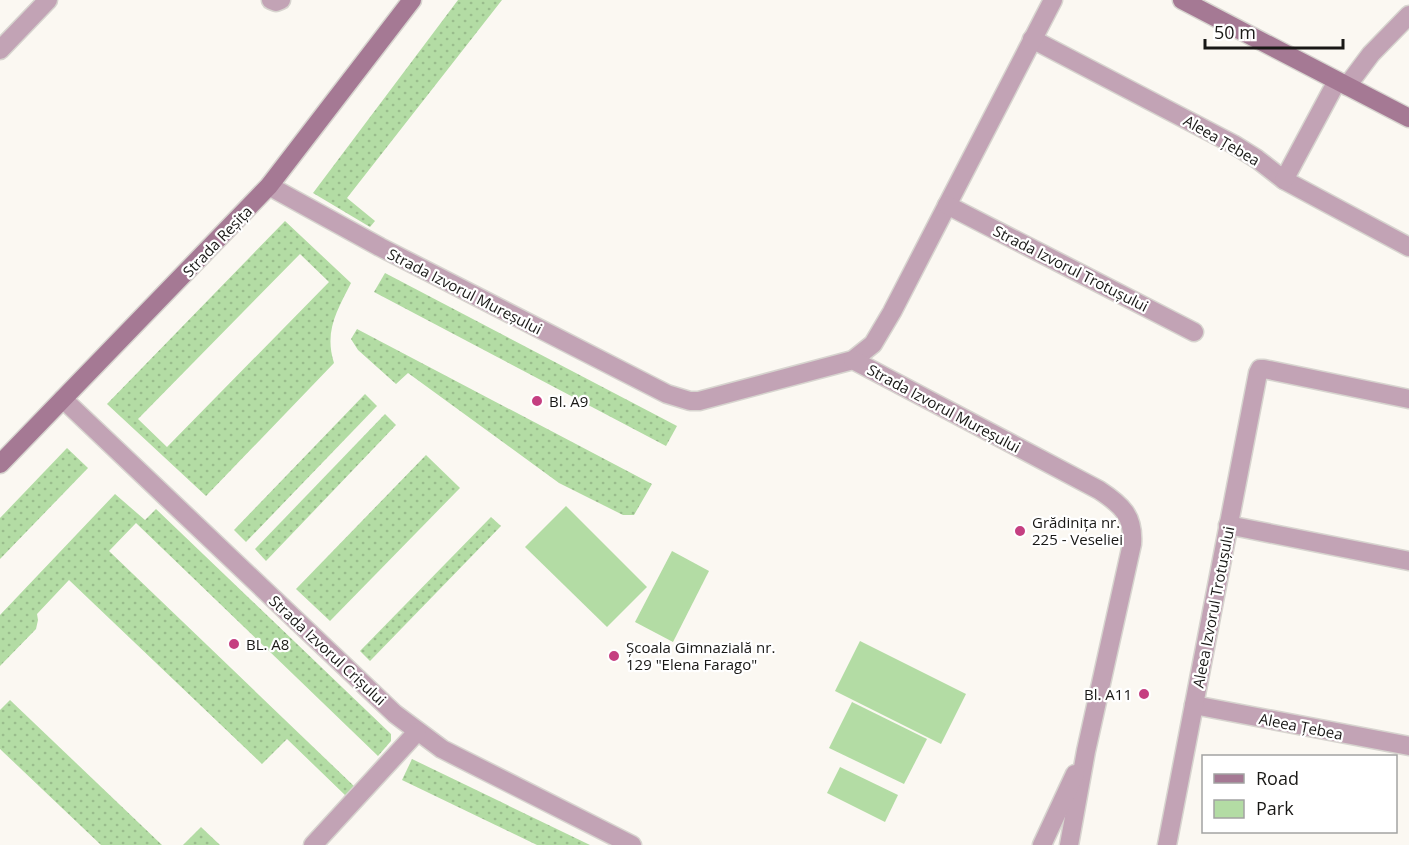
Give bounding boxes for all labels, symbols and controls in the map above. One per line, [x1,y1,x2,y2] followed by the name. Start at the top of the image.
[1205,12,1343,50] scale bar
[1214,20,1256,44] text: 50 m
[1180,110,1264,170] street label: Aleea Țebea
[178,201,256,281] street label: Strada Reșița
[990,220,1152,316] street label: Strada Izvorul Trotușului
[384,243,546,339] street label: Strada Izvorul Mureșului
[864,359,1024,457] street label: Strada Izvorul Mureșului
[549,391,588,411] place label: Bl. A9
[530,394,544,408] marker: Bl. A9
[1032,512,1123,549] place label: Grădinița nr. 225 - Veseliei
[1013,524,1027,538] marker: Grădinița nr. 225 - Veseliei
[1188,525,1238,689] street label: Aleea Izvorul Trotușului
[265,591,391,709] street label: Strada Izvorul Crișului
[246,634,289,654] place label: BL. A8
[227,637,241,651] marker: BL. A8
[626,637,775,674] place label: Școala Gimnazială nr. 129 "Elena Farago"
[607,649,621,663] marker: Școala Gimnazială nr. 129 "Elena Farago"
[1084,684,1132,704] place label: Bl. A11
[1137,687,1151,701] marker: Bl. A11
[1257,708,1345,744] street label: Aleea Țebea
[1202,755,1397,833] legend
[1256,766,1299,790] text: Road
[1256,796,1294,820] text: Park

